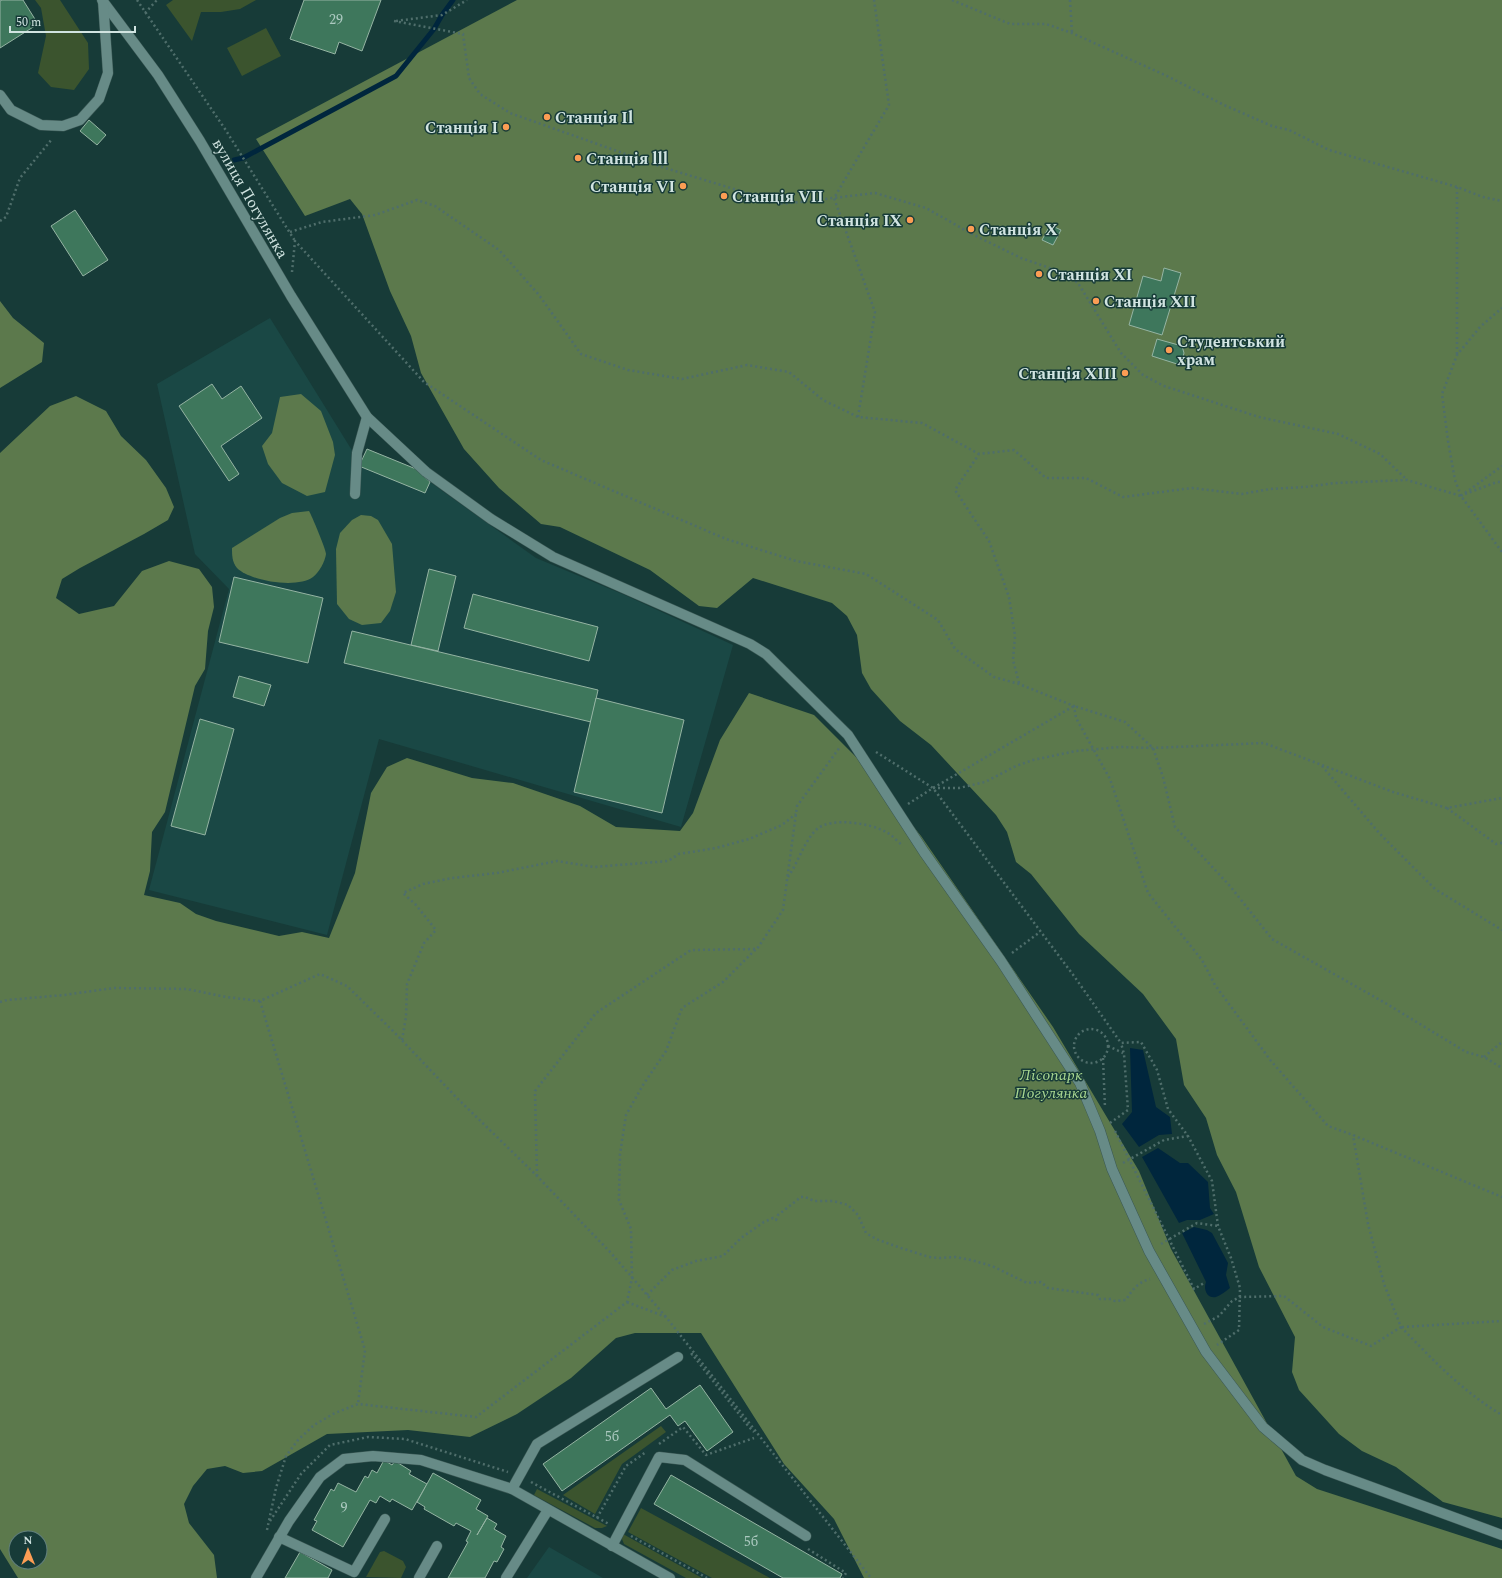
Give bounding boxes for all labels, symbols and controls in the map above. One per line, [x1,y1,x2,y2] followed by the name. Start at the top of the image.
[10,8,135,34] scale bar
[329,9,343,30] house number: 29
[16,13,41,32] text: 50 m
[555,106,633,130] place label: Cтанція Il
[542,112,552,122] marker: Cтанція Il
[425,116,498,140] place label: Cтанція I
[501,122,511,132] marker: Cтанція I
[206,134,294,263] street label: вулиця Погулянка
[586,147,668,171] place label: Cтанція lll
[573,153,583,163] marker: Cтанція lll
[590,175,675,199] place label: Станція VI
[678,181,688,191] marker: Станція VI
[732,185,824,209] place label: Станція VII
[719,191,729,201] marker: Станція VII
[817,209,903,233] place label: Cтанція IX
[905,215,915,225] marker: Cтанція IX
[979,218,1058,242] place label: Cтанція X
[966,224,976,234] marker: Cтанція X
[1047,263,1132,287] place label: Cтанція XI
[1034,269,1044,279] marker: Cтанція XI
[1104,290,1196,314] place label: Cтанція XII
[1091,296,1101,306] marker: Cтанція XII
[1177,330,1285,372] place label: Студентський храм
[1164,345,1174,355] marker: Студентський храм
[1018,362,1117,386] place label: Cтанція XIII
[1120,368,1130,378] marker: Cтанція XIII
[1015,1063,1087,1105] park label: Лісопарк Погулянка
[605,1426,619,1447] house number: 5б
[341,1497,348,1518] house number: 9
[8,1530,48,1570] north arrow
[744,1531,758,1552] house number: 5б
[23,1532,32,1549] text: N

